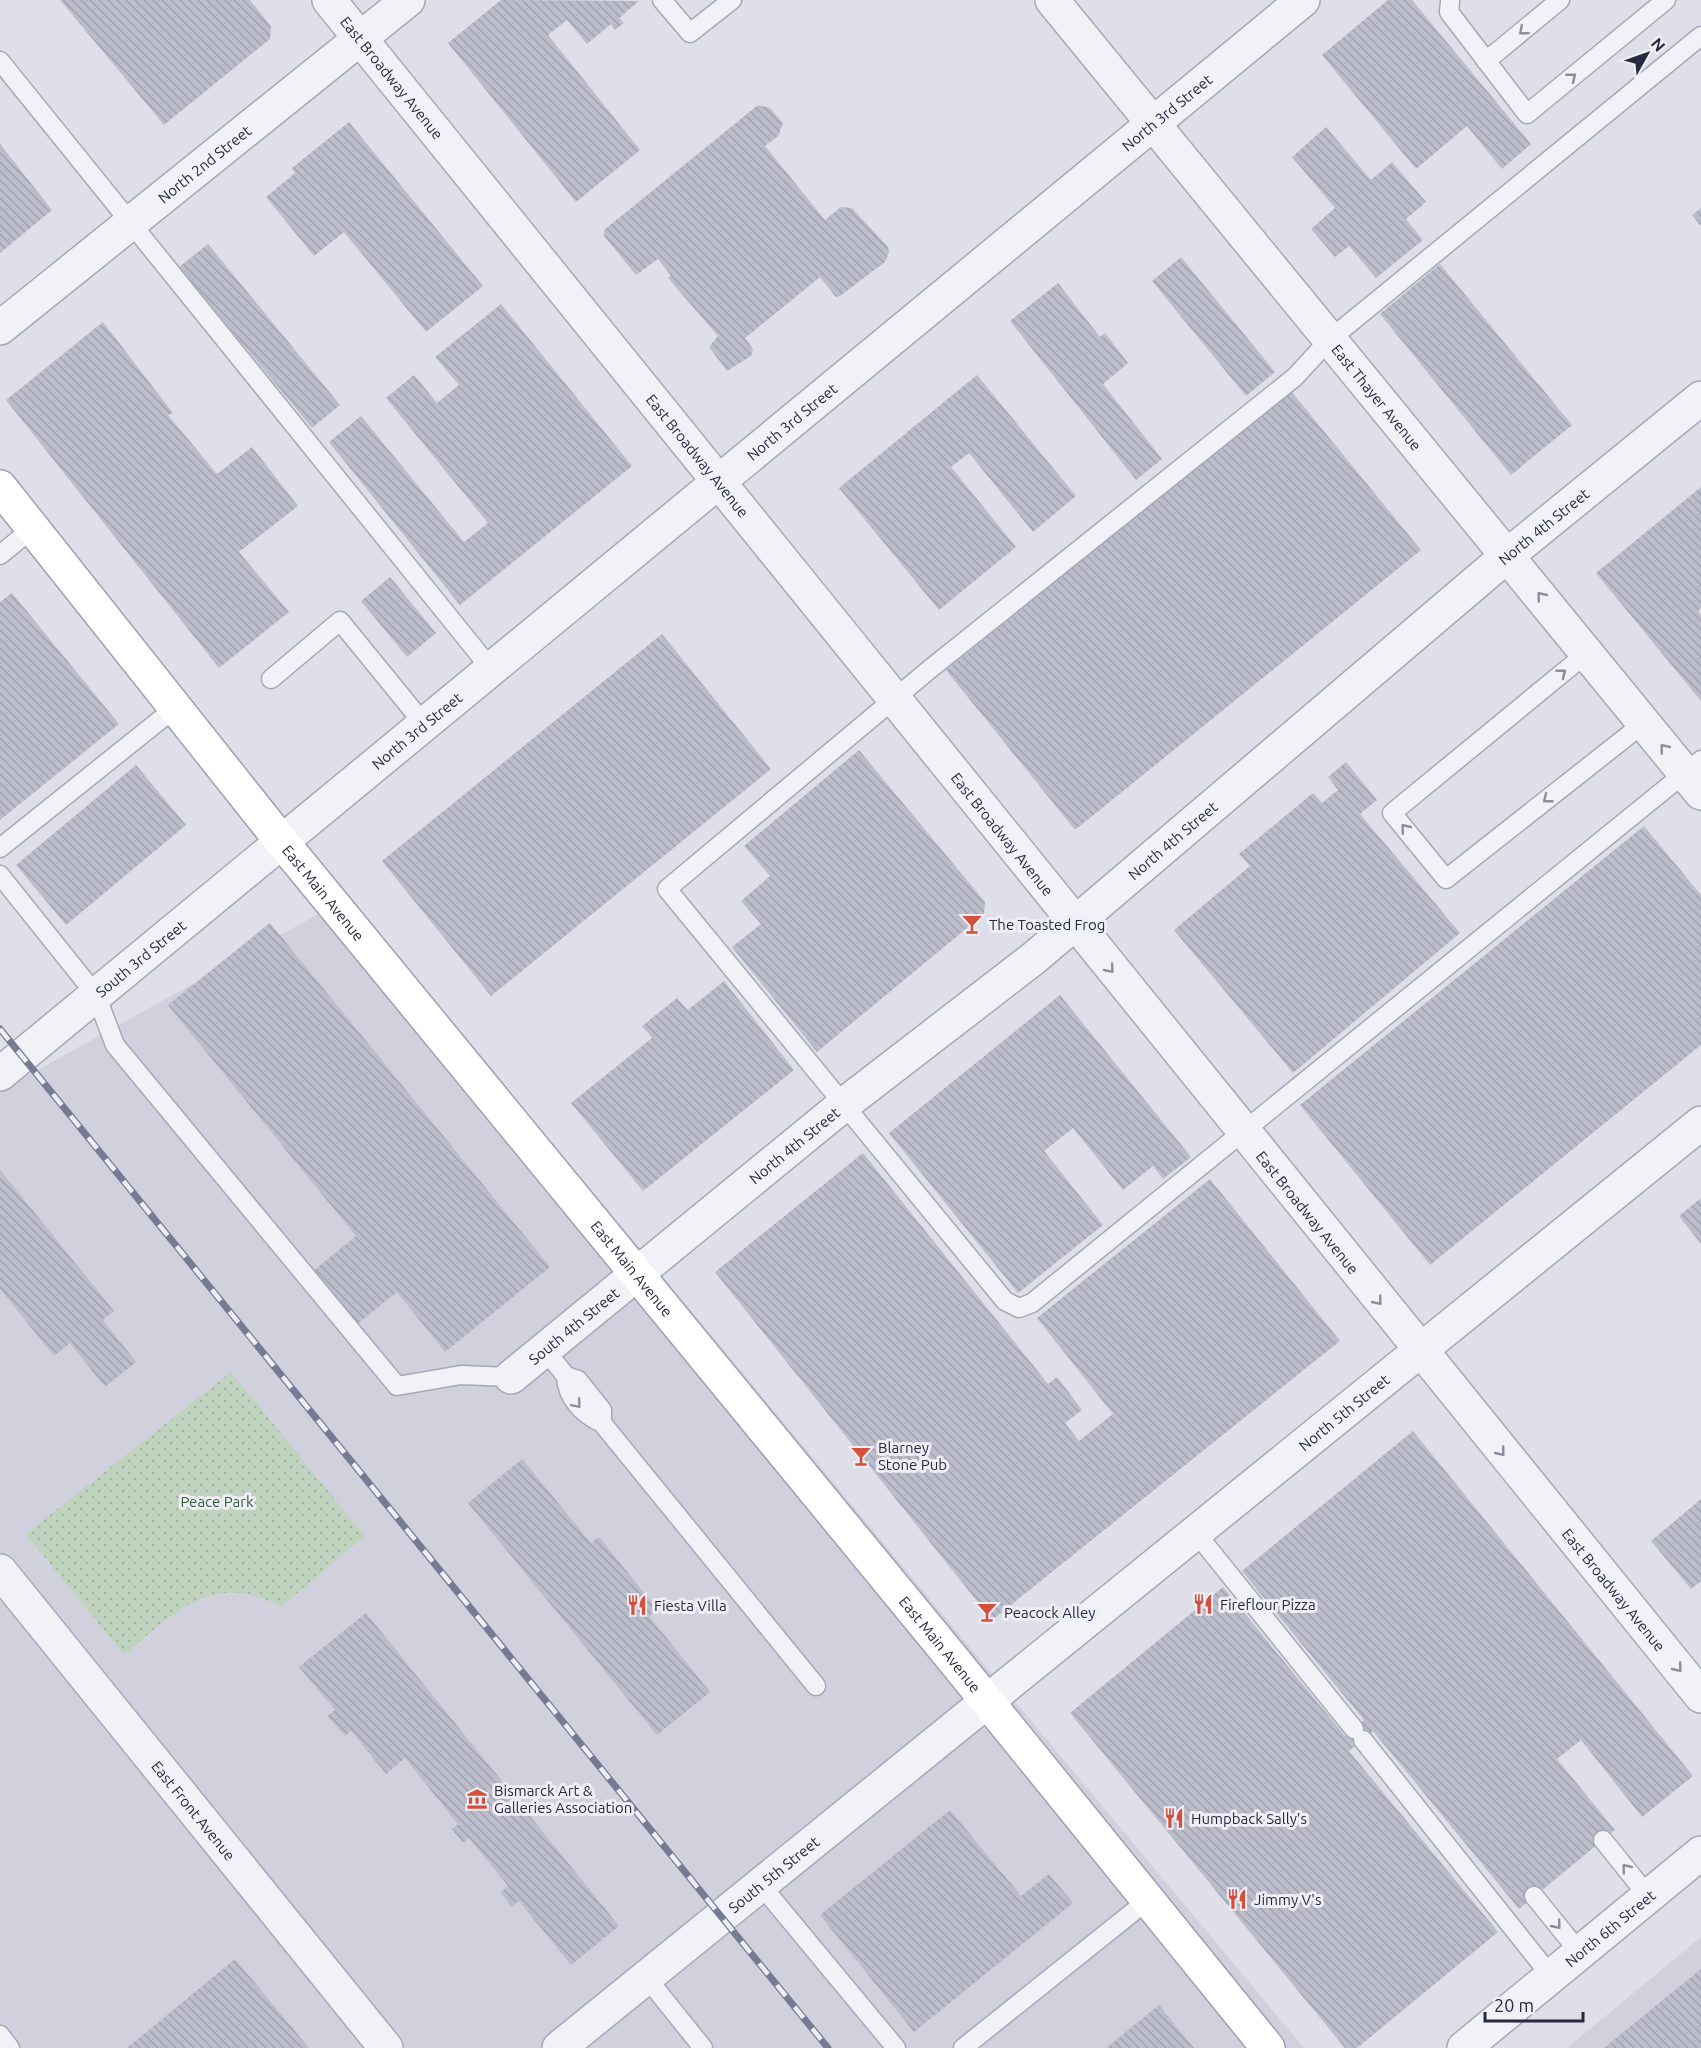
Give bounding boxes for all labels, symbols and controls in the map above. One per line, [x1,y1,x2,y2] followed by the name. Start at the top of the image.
[337,13,447,142] street label: East Broadway Avenue
[1519,23,1530,34] one-way arrow
[1617,24,1677,84] north arrow
[1648,34,1669,55] text: N
[1118,70,1215,154] street label: North 3rd Street
[1565,74,1576,85] one-way arrow
[154,121,254,206] street label: North 2nd Street
[1329,341,1425,453] street label: East Thayer Avenue
[743,379,840,463] street label: North 3rd Street
[643,391,752,520] street label: East Broadway Avenue
[1495,484,1592,568] street label: North 4th Street
[1538,592,1549,603] one-way arrow
[1555,670,1566,681] one-way arrow
[368,688,465,773] street label: North 3rd Street
[1660,744,1671,755] one-way arrow
[948,769,1057,899] street label: East Broadway Avenue
[1543,792,1554,803] one-way arrow
[1125,798,1221,883] street label: North 4th Street
[1401,824,1412,835] one-way arrow
[279,841,368,944] street label: East Main Avenue
[960,912,984,936] bar icon: The Toasted Frog
[92,916,189,1000] street label: South 3rd Street
[989,916,1105,933] place label: The Toasted Frog
[1103,963,1114,974] one-way arrow
[746,1103,843,1187] street label: North 4th Street
[1253,1147,1362,1277] street label: East Broadway Avenue
[588,1217,676,1320] street label: East Main Avenue
[525,1284,622,1368] street label: South 4th Street
[1371,1294,1382,1305] one-way arrow
[1295,1371,1393,1454] street label: North 5th Street
[570,1397,581,1408] one-way arrow
[878,1439,947,1473] place label: Blarney Stone Pub
[849,1444,873,1468] bar icon: Blarney Stone Pub
[1494,1445,1505,1456] one-way arrow
[180,1493,254,1510] park label: Peace Park
[1559,1525,1669,1654] street label: East Broadway Avenue
[1191,1592,1215,1616] restaurant icon: Fireflour Pizza
[625,1593,649,1617] restaurant icon: Fiesta Villa
[896,1593,985,1695] street label: East Main Avenue
[1220,1596,1316,1613] place label: Fireflour Pizza
[654,1597,727,1614] place label: Fiesta Villa
[975,1600,999,1624] bar icon: Peacock Alley
[1004,1604,1095,1621] place label: Peacock Alley
[1671,1661,1682,1672] one-way arrow
[149,1757,239,1863] street label: East Front Avenue
[494,1782,632,1816] place label: Bismarck Art & Galleries Association
[465,1787,489,1811] museum icon: Bismarck Art & Galleries Association
[1162,1806,1186,1830] restaurant icon: Humpback Sally's
[1191,1810,1307,1827] place label: Humpback Sally's
[725,1833,822,1916] street label: South 5th Street
[1622,1864,1633,1875] one-way arrow
[1562,1886,1658,1970] street label: North 6th Street
[1225,1887,1249,1911] restaurant icon: Jimmy V's
[1254,1891,1321,1908] place label: Jimmy V's
[1549,1918,1560,1929] one-way arrow
[1485,1985,1582,2023] scale bar
[1494,1995,1534,2015] text: 20 m

